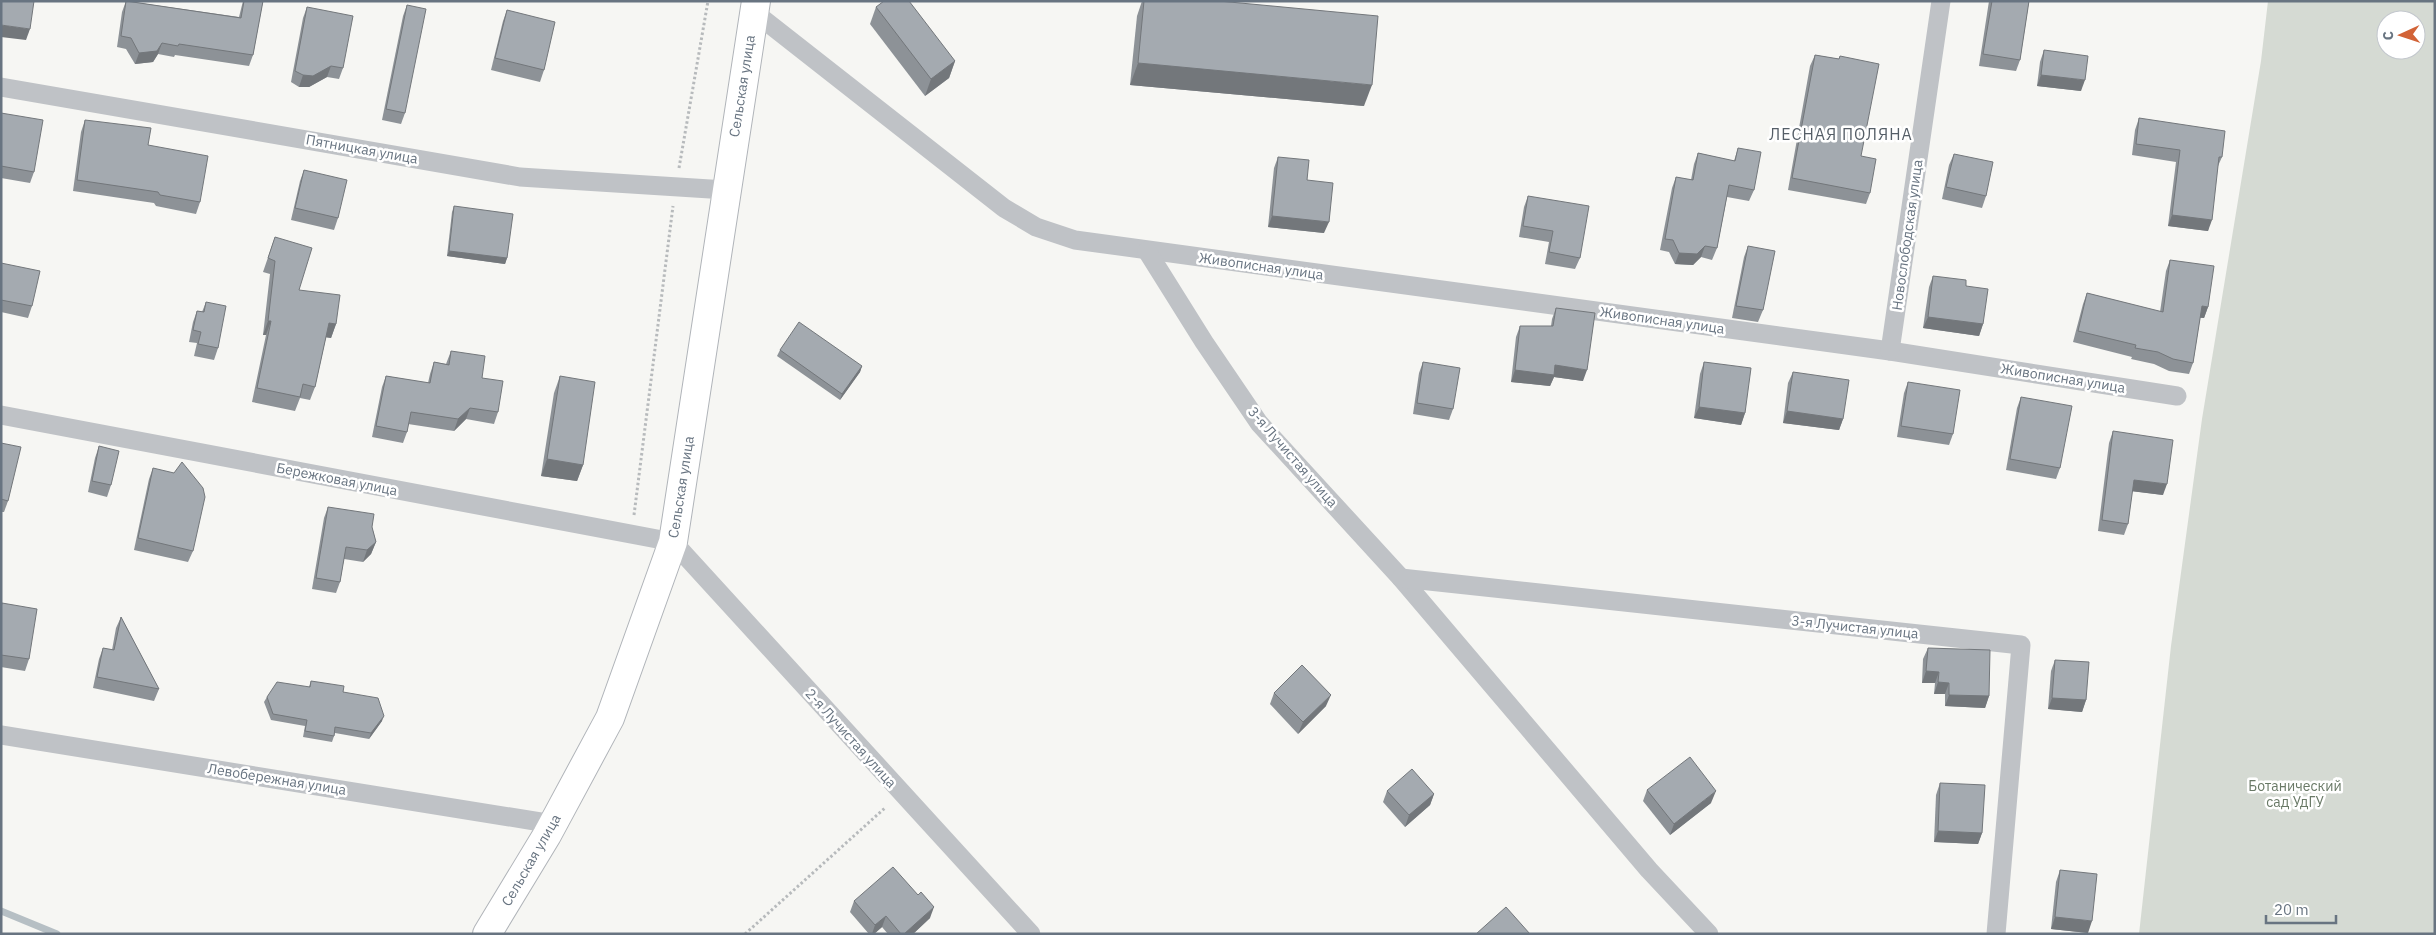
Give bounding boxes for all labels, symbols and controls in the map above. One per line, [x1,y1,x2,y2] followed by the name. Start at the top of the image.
[2376,10,2426,60] north arrow
[2379,31,2397,41] text: С
[725,33,759,138] street label: Сельская улица
[1769,124,1913,144] district label: ЛЕСНАЯ ПОЛЯНА
[305,130,420,168] street label: Пятницкая улица
[1888,158,1927,312] street label: Новослободская улица
[1197,248,1325,284] street label: Живописная улица
[1598,302,1726,338] street label: Живописная улица
[1999,359,2127,397] street label: Живописная улица
[1244,403,1342,511] street label: 3-я Лучистая улица
[664,434,698,539] street label: Сельская улица
[275,458,400,500] street label: Бережковая улица
[1791,611,1920,643] street label: 3-я Лучистая улица
[802,685,901,792] street label: 2-я Лучистая улица
[206,759,348,799] street label: Левобережная улица
[2248,777,2342,811] park label: Ботанический сад УдГУ
[497,810,565,909] street label: Сельская улица
[2266,892,2336,924] scale bar
[2274,900,2309,919] text: 20 m

